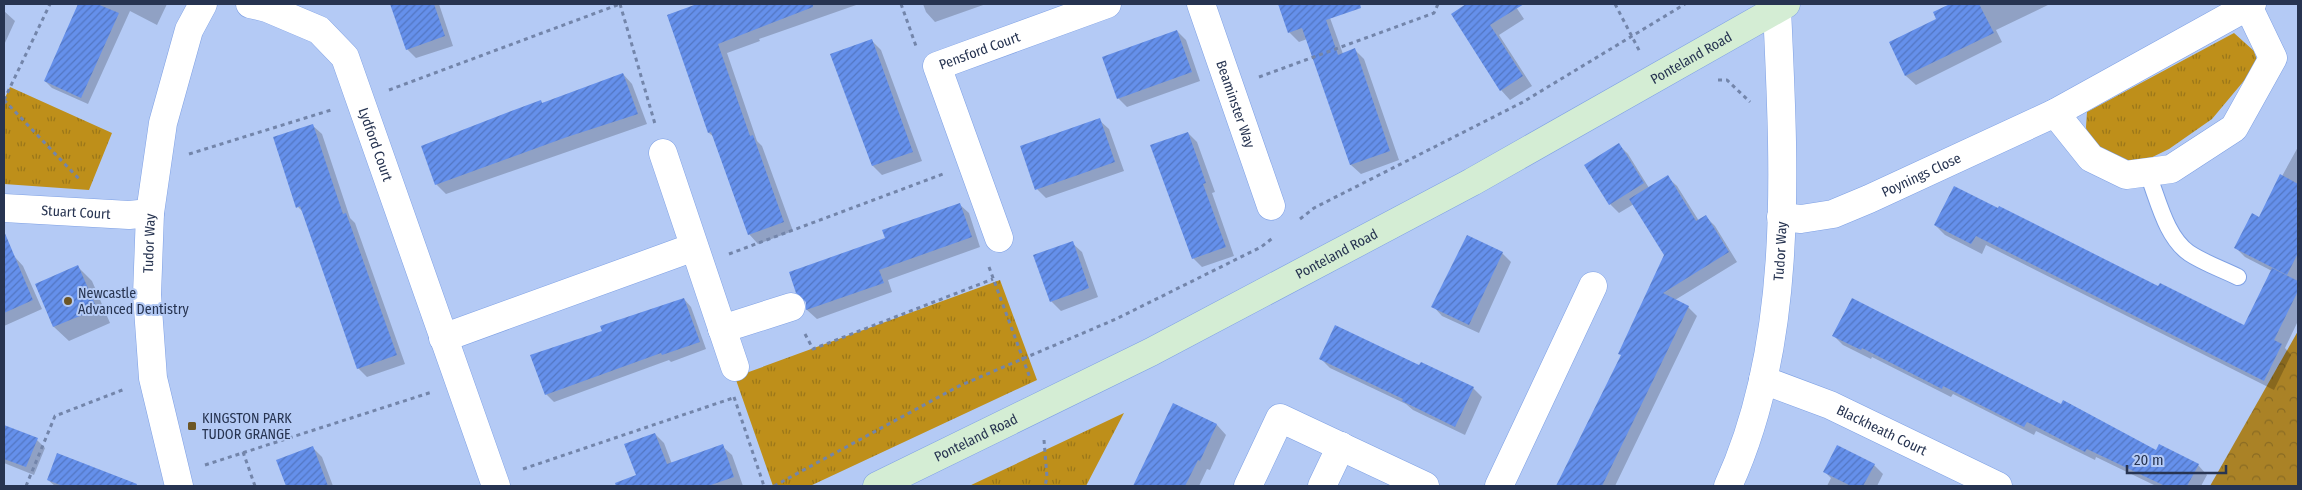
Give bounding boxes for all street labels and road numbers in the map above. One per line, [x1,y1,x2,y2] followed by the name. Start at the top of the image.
[937,28,1023,73] street label: Pensford Court
[1647,28,1735,88] street label: Ponteland Road
[1213,58,1259,151] street label: Beaminster Way
[355,105,397,184] street label: Lydford Court
[1879,149,1964,201] street label: Poynings Close
[41,202,111,222] street label: Stuart Court
[139,213,158,273] street label: Tudor Way
[1770,220,1790,281] street label: Tudor Way
[1292,225,1381,282] street label: Ponteland Road
[1834,401,1930,459] street label: Blackheath Court
[931,410,1020,465] street label: Ponteland Road

